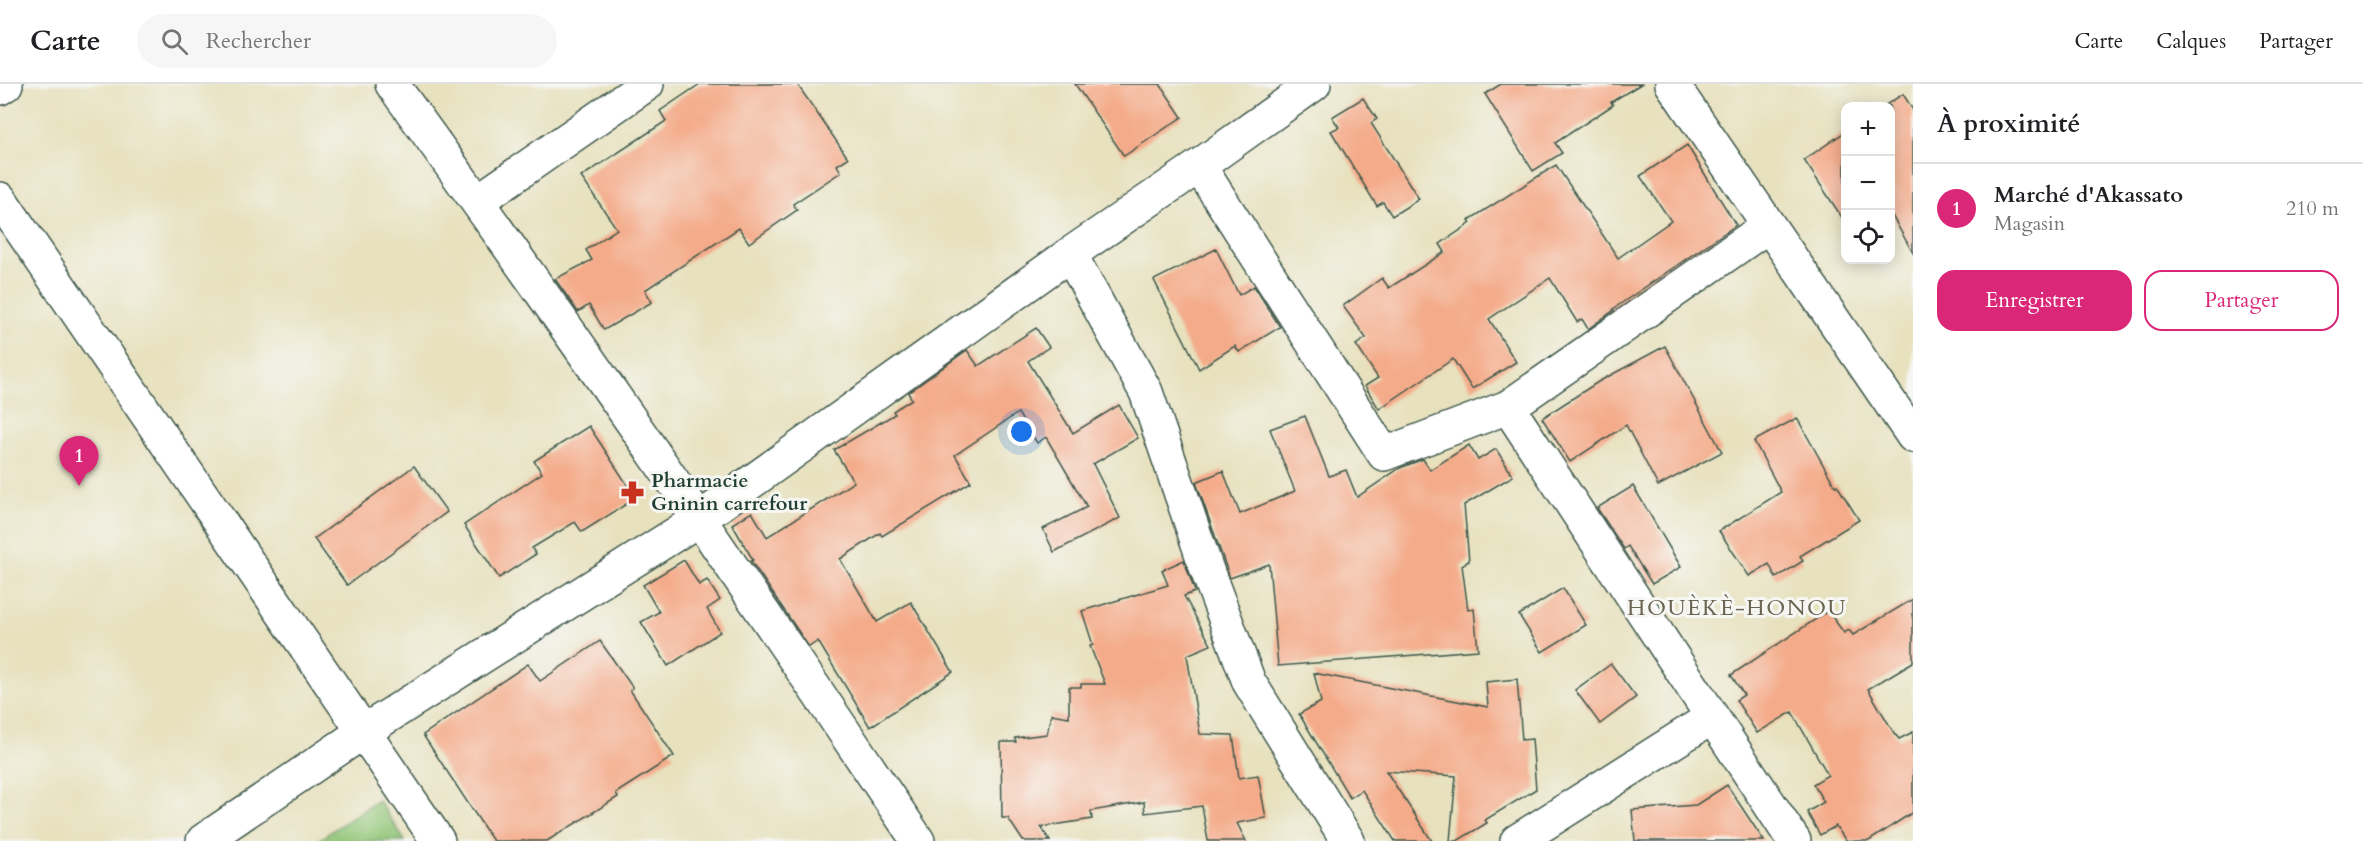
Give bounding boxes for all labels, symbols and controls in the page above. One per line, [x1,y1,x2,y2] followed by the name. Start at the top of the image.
[137,14,557,68] search box
[30,22,101,60] text: Carte
[158,25,191,58] icon: search
[206,26,311,56] text: Rechercher
[2074,27,2123,56] text: Carte
[2156,27,2226,56] text: Calques
[2259,27,2333,56] text: Partager
[1841,102,1895,264] map controls
[1841,102,1895,156] button: +
[1937,106,2080,141] text: À proximité
[1841,156,1895,210] button: −
[1994,180,2183,210] text: Marché d'Akassato
[1951,195,1962,222] text: 1
[2286,195,2339,222] text: 210 m
[1841,210,1895,264] button: locate
[1994,210,2065,237] text: Magasin
[1937,270,2132,331] button: Enregistrer
[2144,270,2339,331] button: Partager
[1007,417,1036,446] your location
[60,436,98,486] pin: 1
[651,467,808,517] place label: Pharmacie Gninin carrefour
[620,479,646,505] pharmacy icon: Pharmacie Gninin carrefour
[1627,593,1847,623] district label: HOUÈKÈ-HONOU

